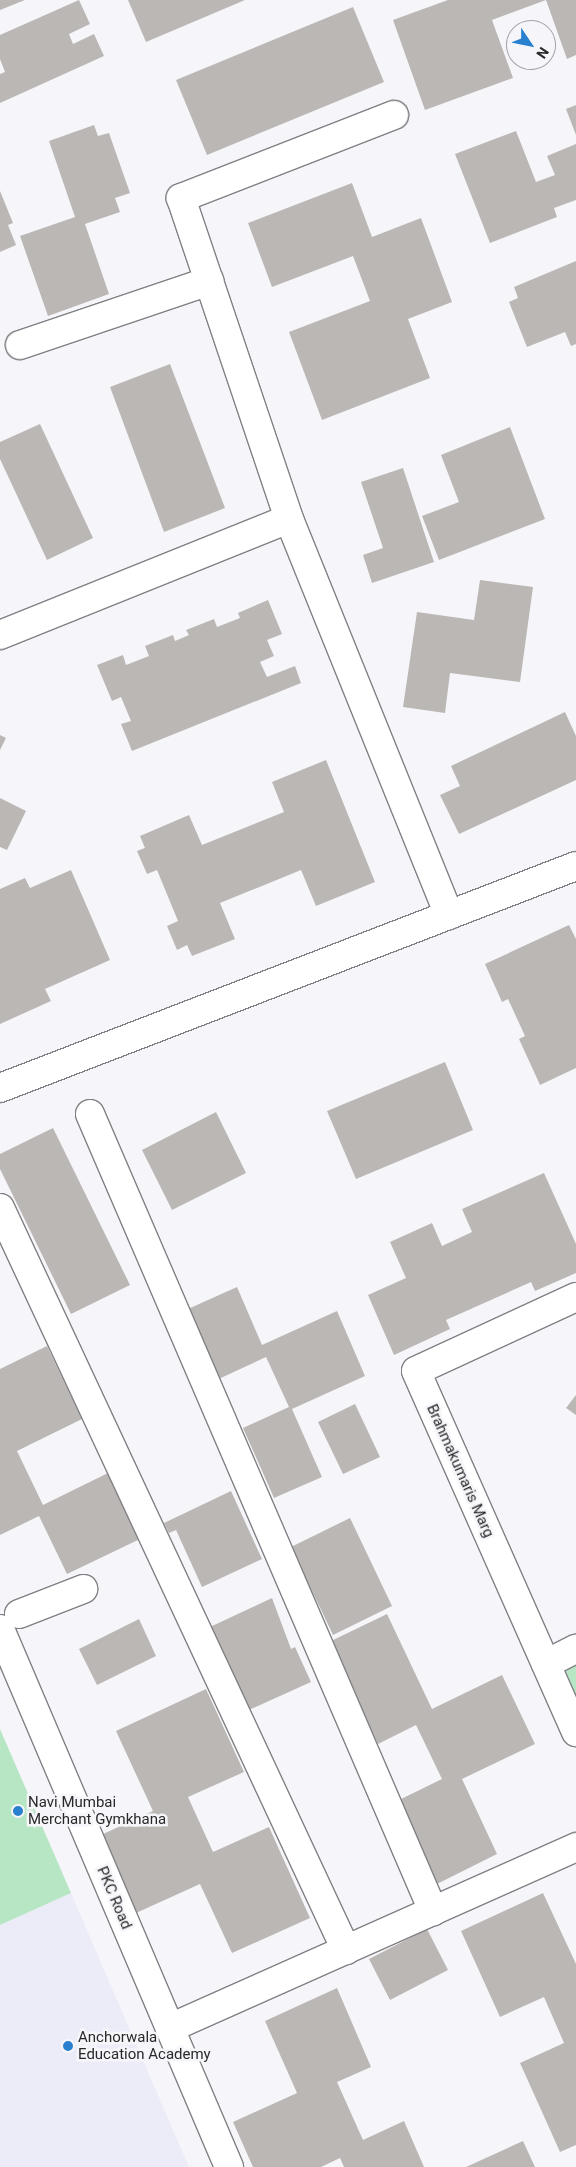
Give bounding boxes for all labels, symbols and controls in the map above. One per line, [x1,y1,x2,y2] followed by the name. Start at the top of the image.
[506,20,556,70] north arrow
[533,44,552,61] text: N
[423,1402,497,1540] street label: Brahmakumaris Marg
[28,1793,166,1828] place label: Navi Mumbai Merchant Gymkhana
[12,1805,24,1817] marker: Navi Mumbai Merchant Gymkhana
[93,1864,135,1932] street label: PKC Road
[78,2028,211,2063] place label: Anchorwala Education Academy
[62,2040,74,2052] marker: Anchorwala Education Academy

